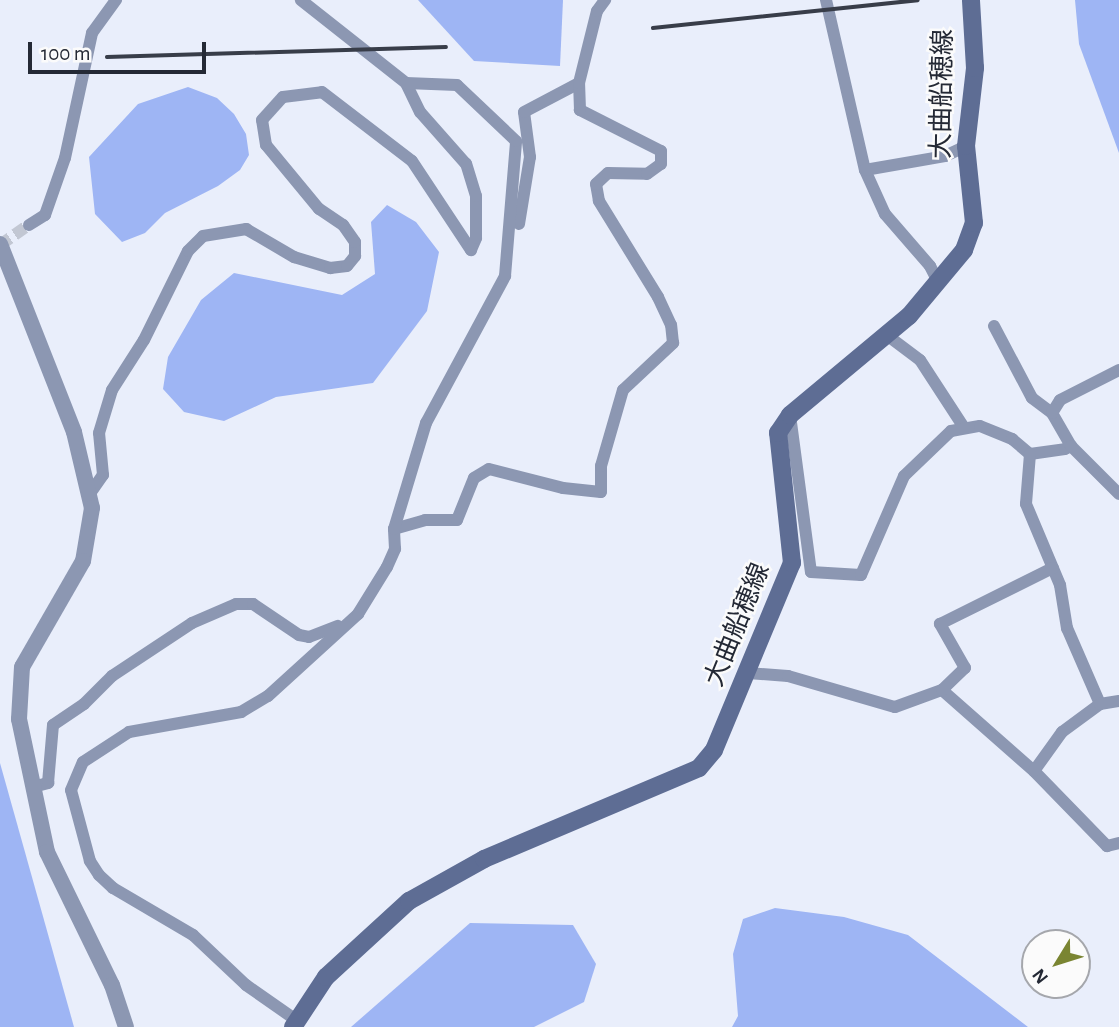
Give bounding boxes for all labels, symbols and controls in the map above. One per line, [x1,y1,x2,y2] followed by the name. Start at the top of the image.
[32,28,210,72] scale bar
[926,29,960,159] street label: 大曲船穂線
[41,43,91,64] text: 100 m
[699,559,777,691] street label: 大曲船穂線
[1021,929,1091,999] north arrow
[1029,965,1052,987] text: N

